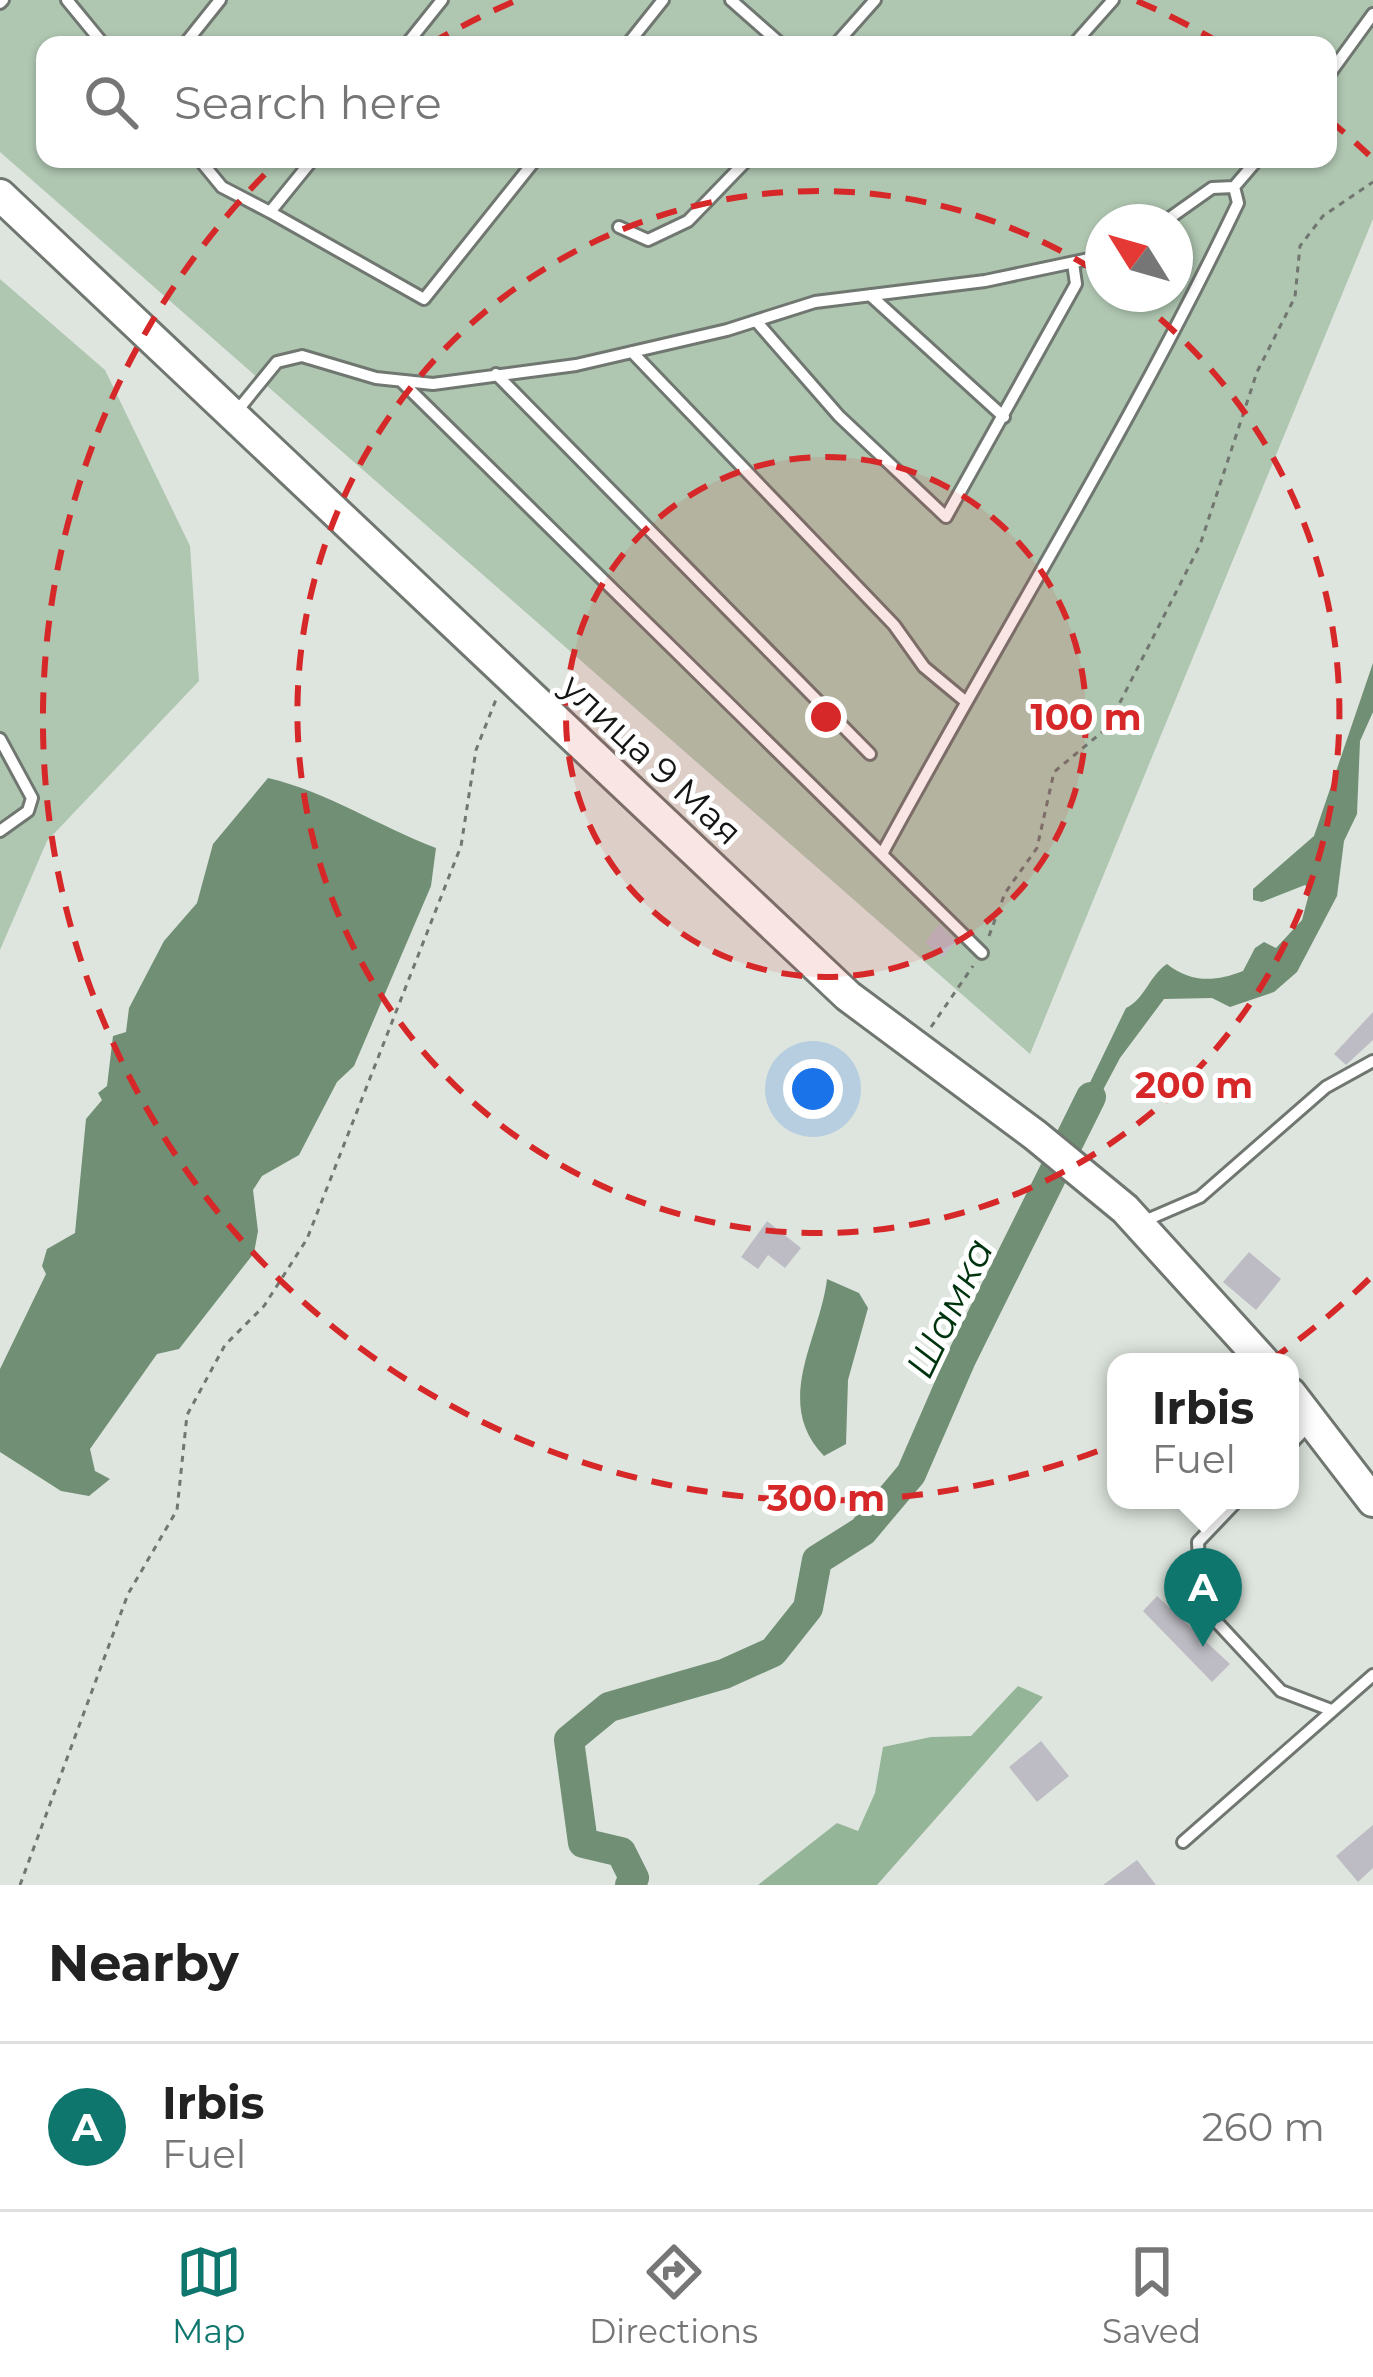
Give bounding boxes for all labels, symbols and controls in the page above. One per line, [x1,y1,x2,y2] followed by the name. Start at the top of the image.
[36,36,1337,168] search box
[78,69,144,135] icon: search
[174,75,442,130] text: Search here
[1085,204,1193,312] north arrow
[552,664,751,854] street label: улица 9 Мая
[1031,695,1141,739] text: 100 m
[805,696,847,738] centre of rings
[783,1059,843,1119] your location
[1135,1063,1253,1107] text: 200 m
[895,1230,1003,1386] water label: Шамка
[1107,1353,1299,1509] popup
[1152,1380,1254,1435] text: Irbis
[1152,1435,1236,1483] text: Fuel
[766,1476,885,1520] text: 300 m
[1164,1548,1242,1647] pin: A
[48,1932,239,1994] text: Nearby
[162,2075,264,2130] text: Irbis
[72,2103,102,2151] text: A
[1202,2103,1325,2151] text: 260 m
[162,2130,246,2178] text: Fuel
[172,2239,245,2351] tab: Map
[589,2239,758,2351] tab: Directions
[1102,2239,1201,2351] tab: Saved

